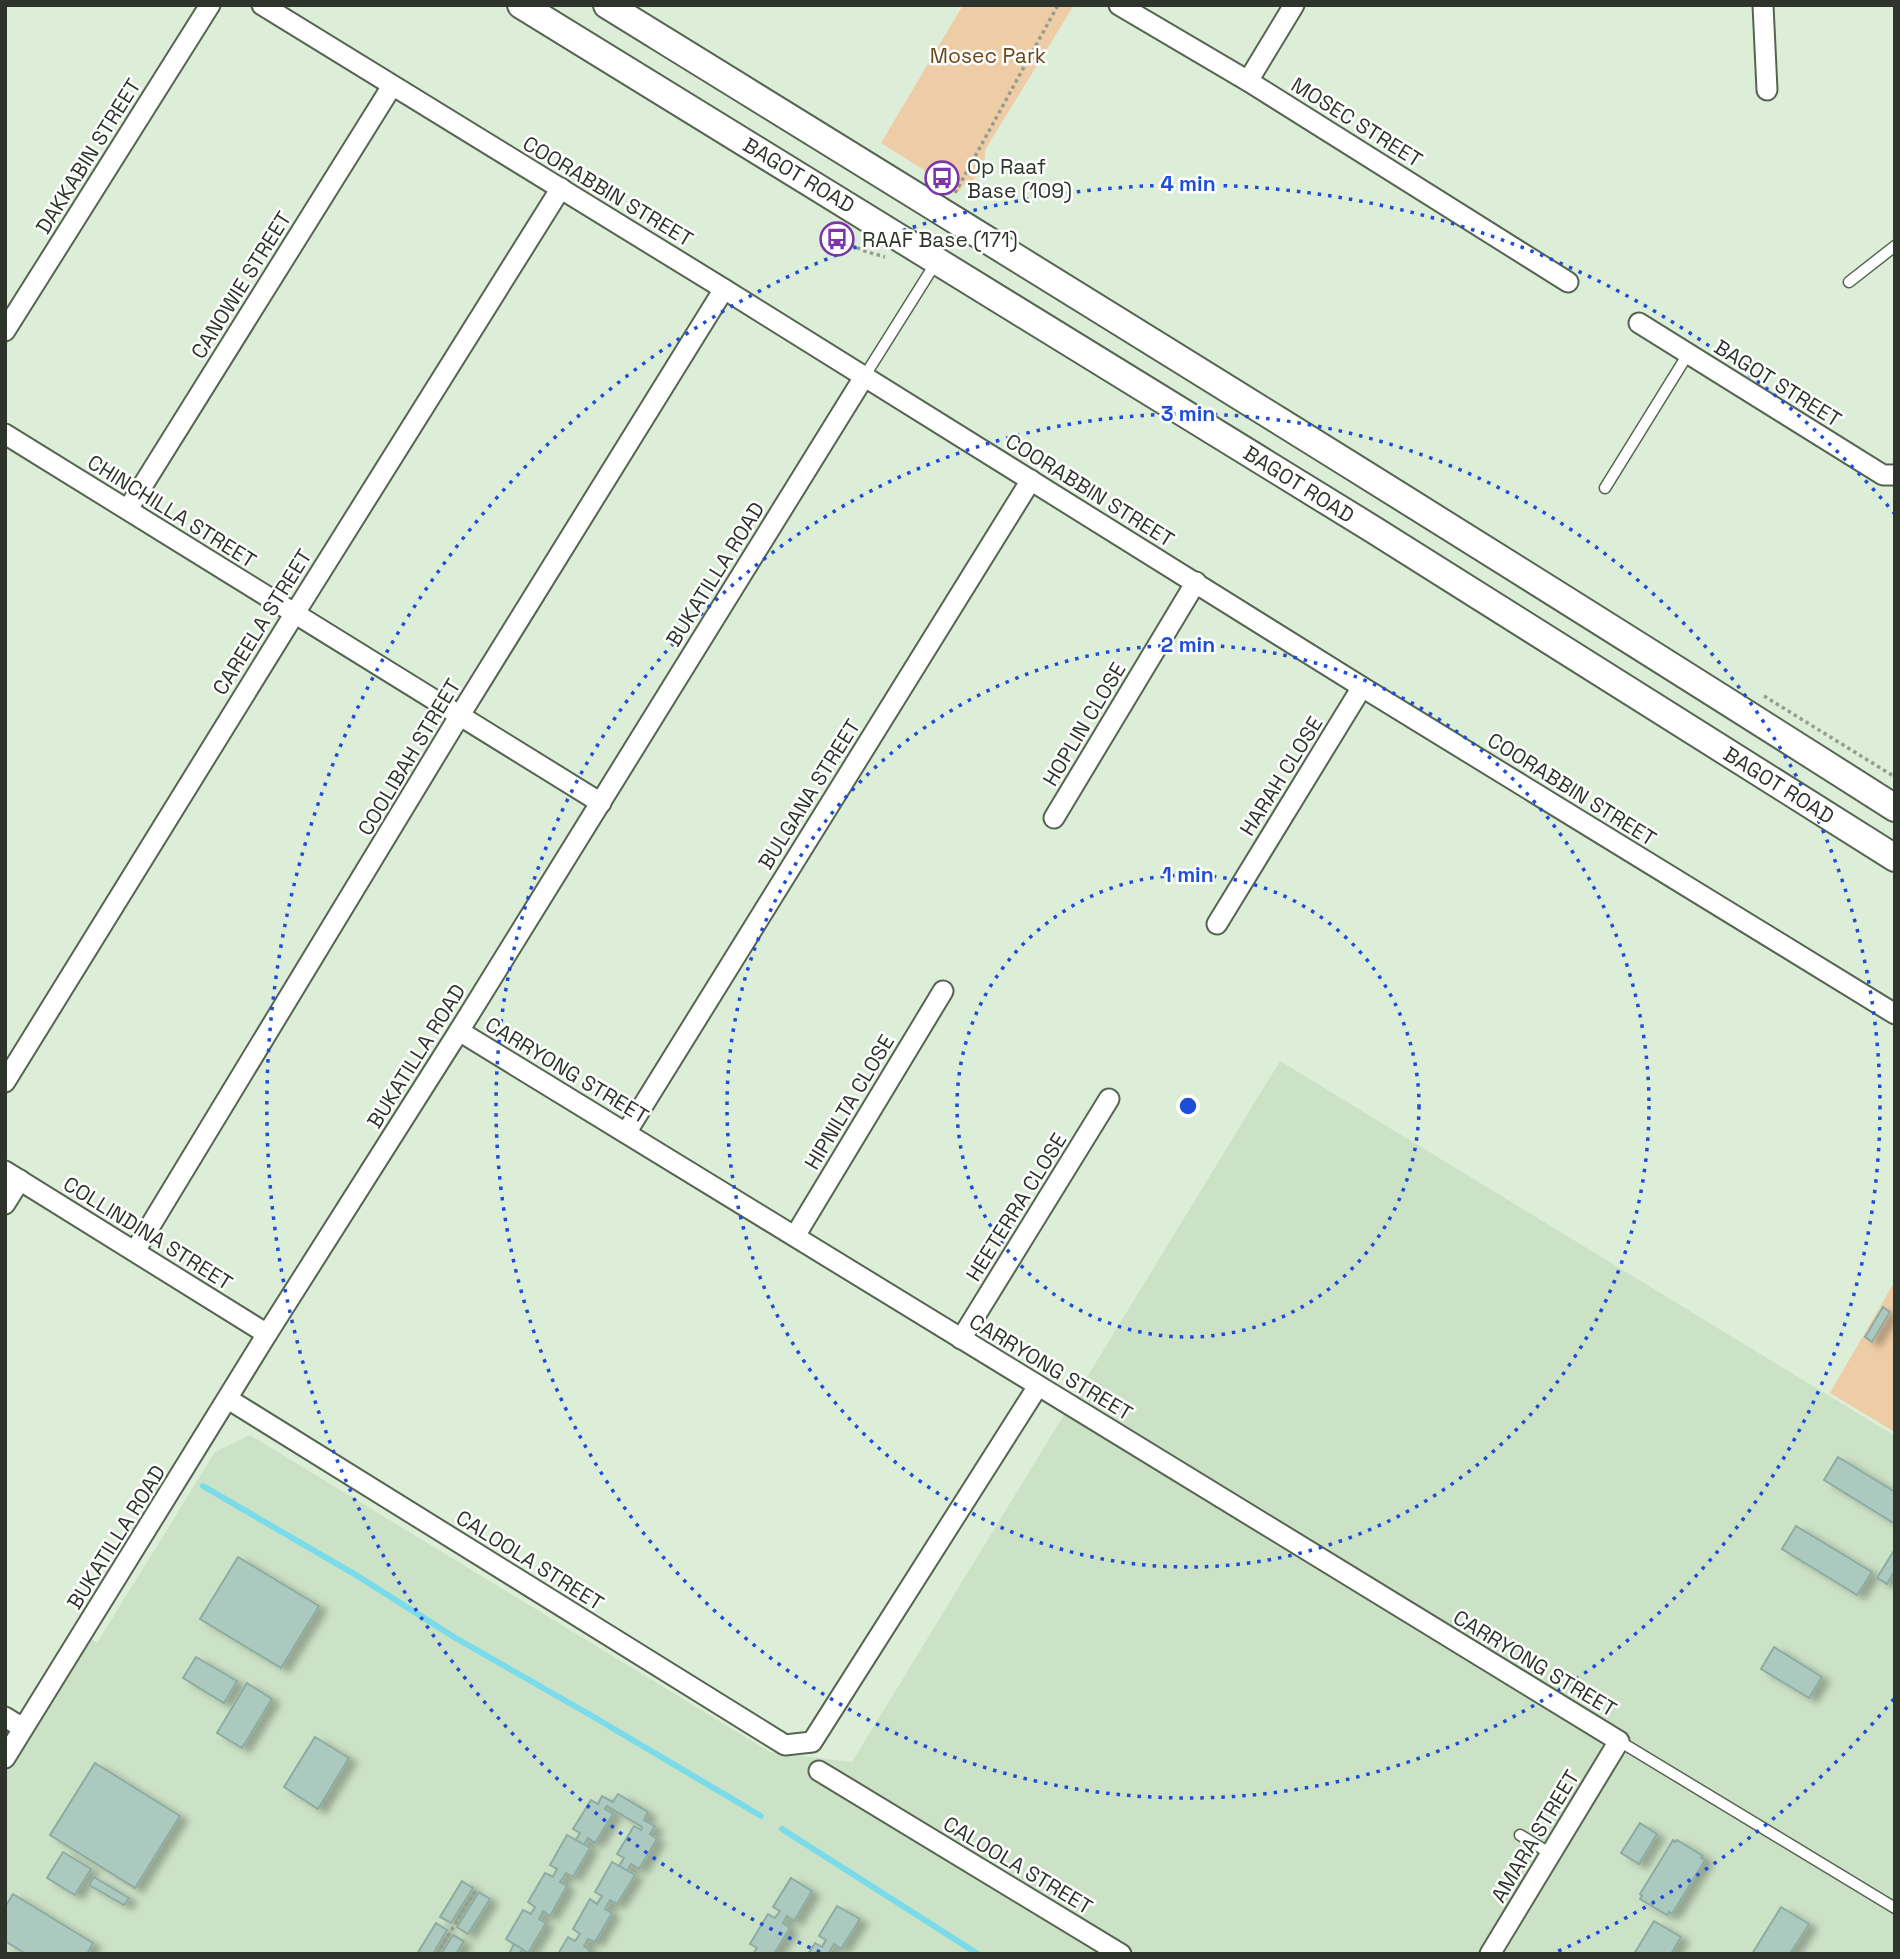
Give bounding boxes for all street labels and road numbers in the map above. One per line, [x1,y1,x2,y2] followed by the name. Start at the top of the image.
[1286,71,1428,173] street label: MOSEC STREET
[29,73,147,239] street label: DAKKABIN STREET
[518,129,698,253] street label: COORABBIN STREET
[738,131,860,219] street label: BAGOT ROAD
[185,206,297,364] street label: CANOWIE STREET
[1709,333,1847,433] street label: BAGOT STREET
[1001,427,1179,553] street label: COORABBIN STREET
[1239,439,1359,529] street label: BAGOT ROAD
[83,448,261,574] street label: CHINCHILLA STREET
[660,497,770,651] street label: BUKATILLA ROAD
[206,544,318,700] street label: CAREELA STREET
[1036,657,1132,791] street label: HOPLIN CLOSE
[352,674,466,840] street label: COOLIBAH STREET
[1234,711,1328,841] street label: HARAH CLOSE
[752,714,866,874] street label: BULGANA STREET
[1483,726,1661,852] street label: COORABBIN STREET
[1719,740,1839,830] street label: BAGOT ROAD
[361,979,471,1133] street label: BUKATILLA ROAD
[480,1011,654,1129] street label: CARRYONG STREET
[798,1030,900,1174] street label: HIPNILTA CLOSE
[960,1128,1072,1286] street label: HEETERRA CLOSE
[58,1170,238,1296] street label: COLLINDINA STREET
[964,1308,1138,1426] street label: CARRYONG STREET
[61,1460,171,1614] street label: BUKATILLA ROAD
[451,1504,609,1616] street label: CALOOLA STREET
[1448,1604,1622,1722] street label: CARRYONG STREET
[1485,1765,1585,1907] street label: AMARA STREET
[938,1810,1098,1920] street label: CALOOLA STREET

